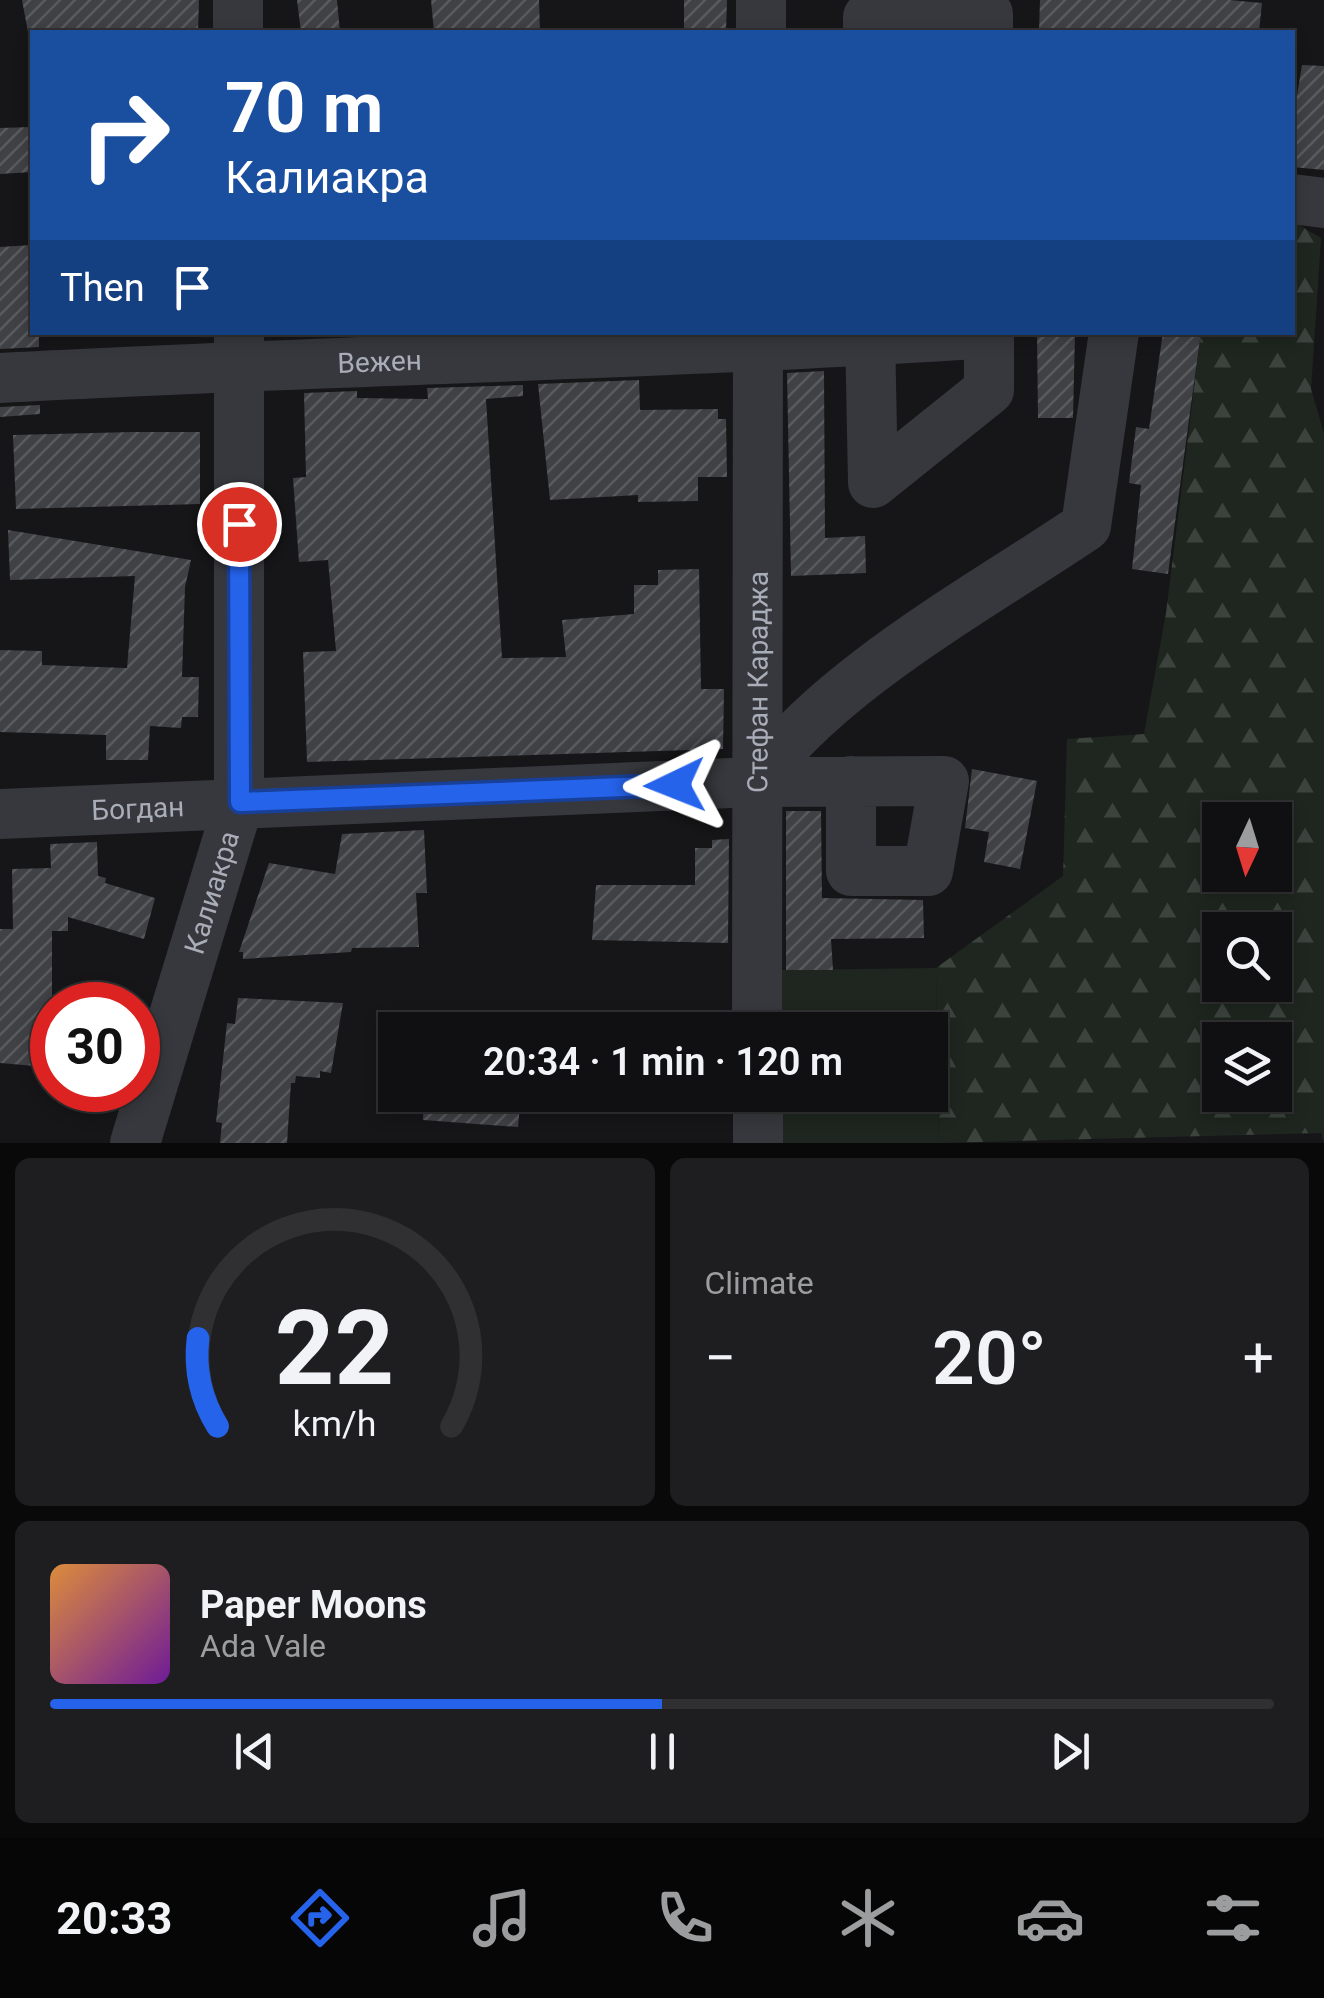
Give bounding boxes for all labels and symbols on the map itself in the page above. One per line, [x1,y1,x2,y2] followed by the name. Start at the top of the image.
[337,344,422,380] street label: Вежен
[197,482,282,567] pin
[741,571,775,793] street label: Стефан Караджа
[623,733,727,837] position arrow
[91,790,185,827] street label: Богдан
[1202,802,1292,892] north arrow
[178,827,246,958] street label: Калиакра
[30,982,160,1112] speed limit sign: 30

